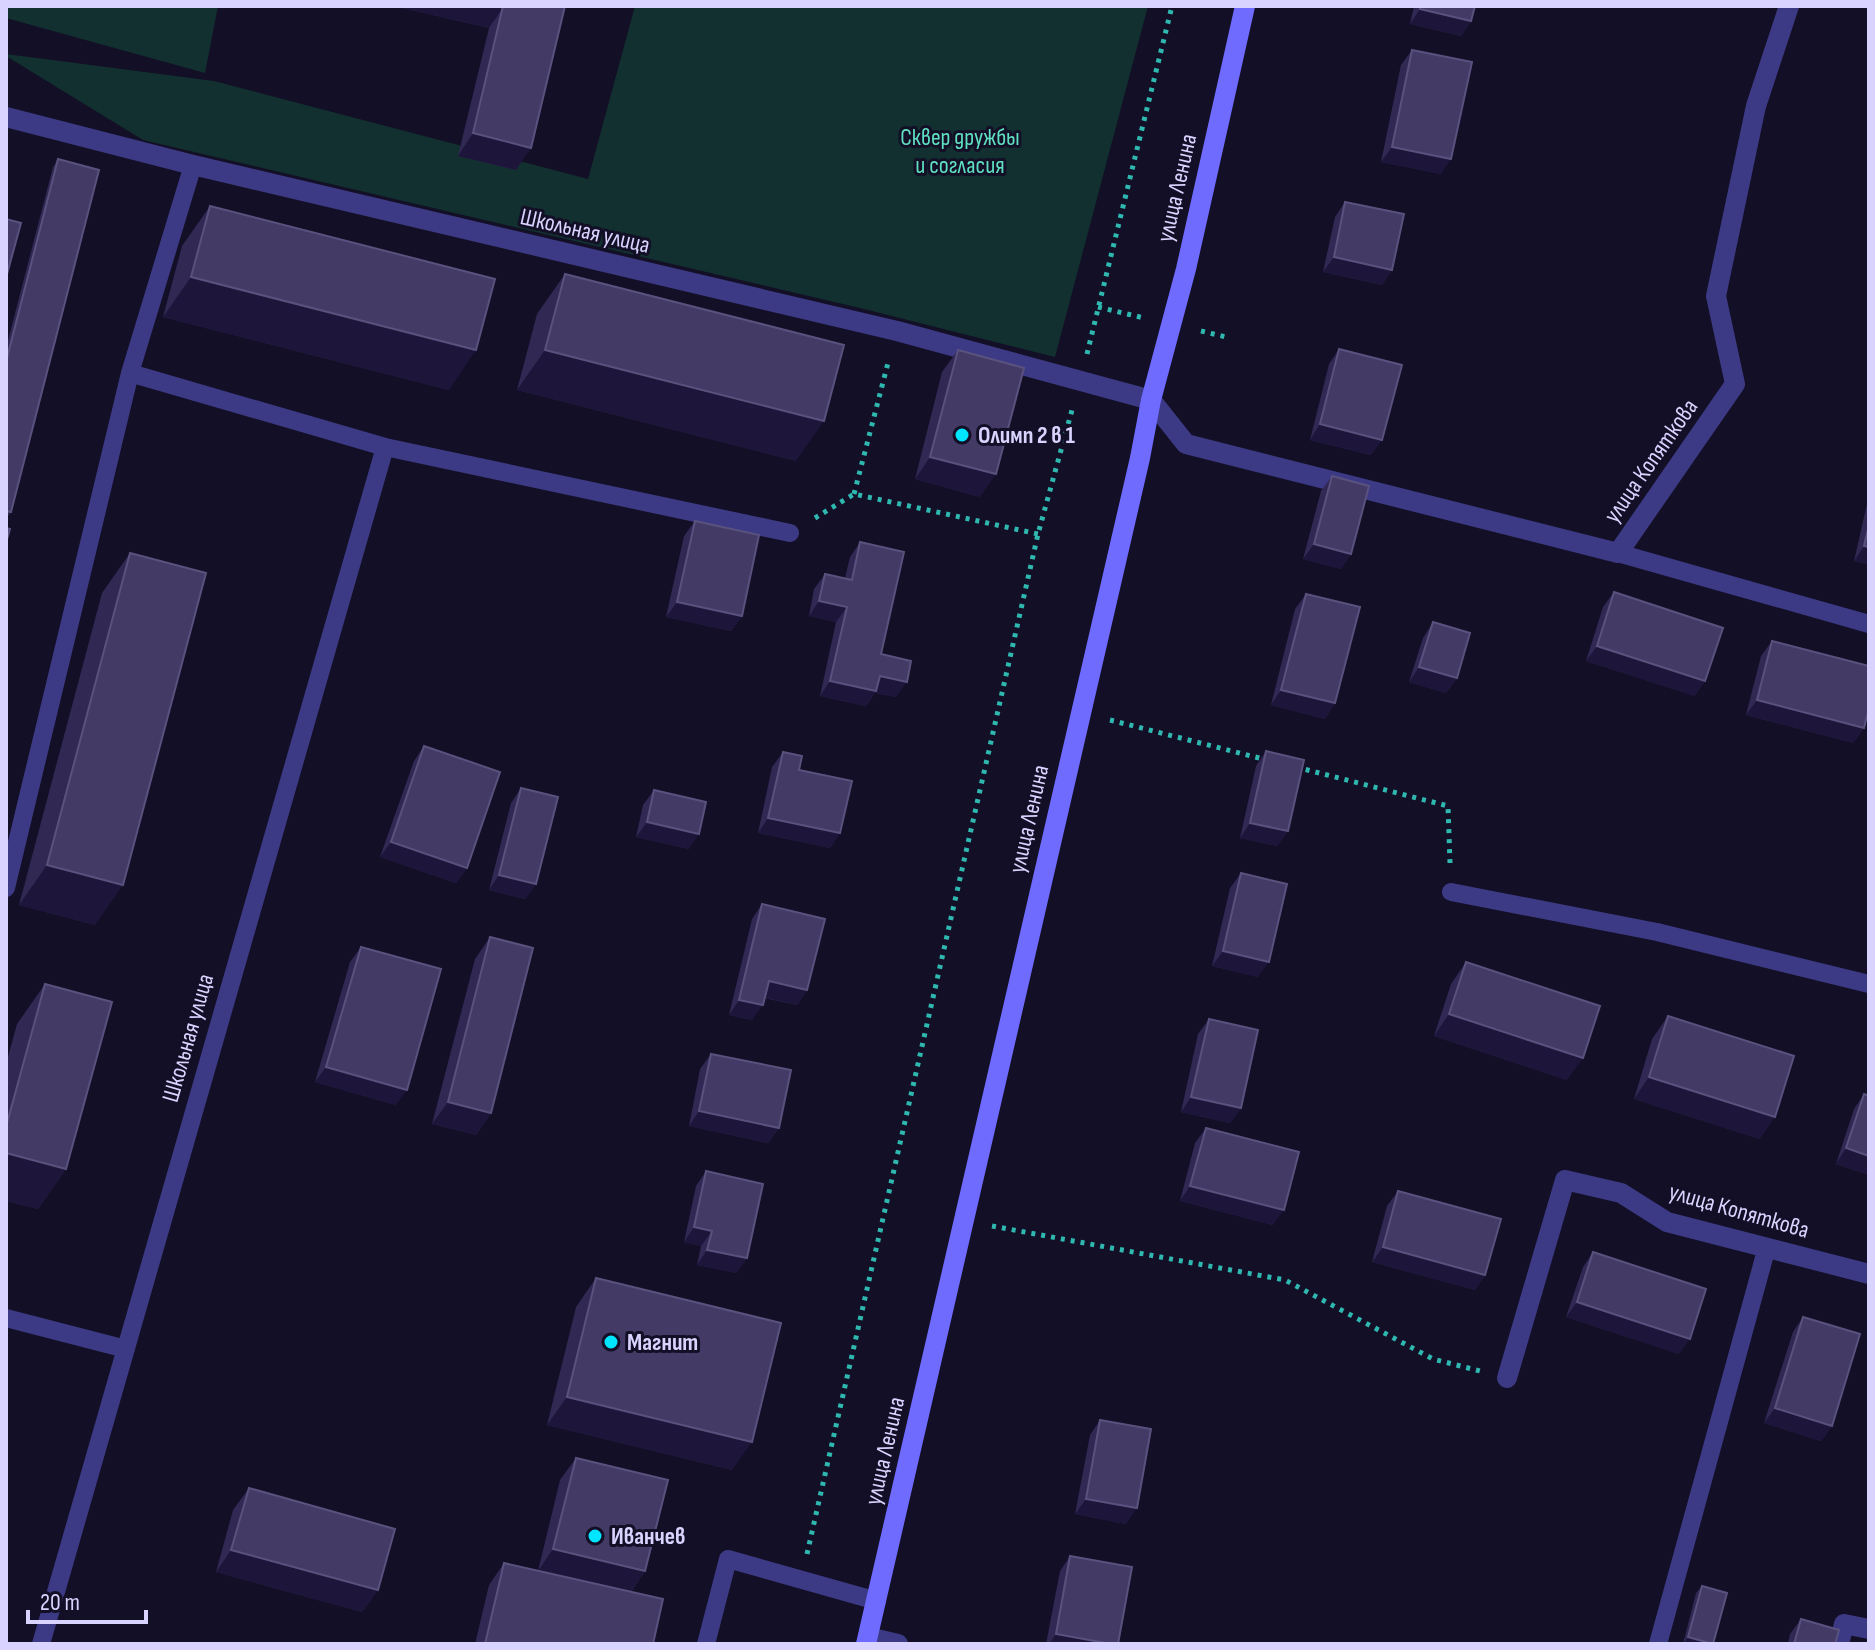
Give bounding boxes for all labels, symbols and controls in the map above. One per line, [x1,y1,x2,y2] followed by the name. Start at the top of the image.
[900,123,1020,180] park label: Сквер дружбы и согласия
[1150,131,1204,245] street label: улица Ленина
[517,202,653,260] street label: Школьная улица
[1598,394,1704,528] street label: улица Копяткова
[978,421,1076,450] place label: Олимп 2 в 1
[953,426,971,444] marker: Олимп 2 в 1
[1002,762,1056,876] street label: улица Ленина
[156,970,220,1106] street label: Школьная улица
[1666,1177,1812,1245] street label: улица Копяткова
[627,1328,698,1357] place label: Магнит
[602,1333,620,1351] marker: Магнит
[858,1394,912,1508] street label: улица Ленина
[611,1522,685,1551] place label: Иванчев
[586,1527,604,1545] marker: Иванчев
[28,1574,146,1624] scale bar
[40,1588,80,1617] text: 20 m

